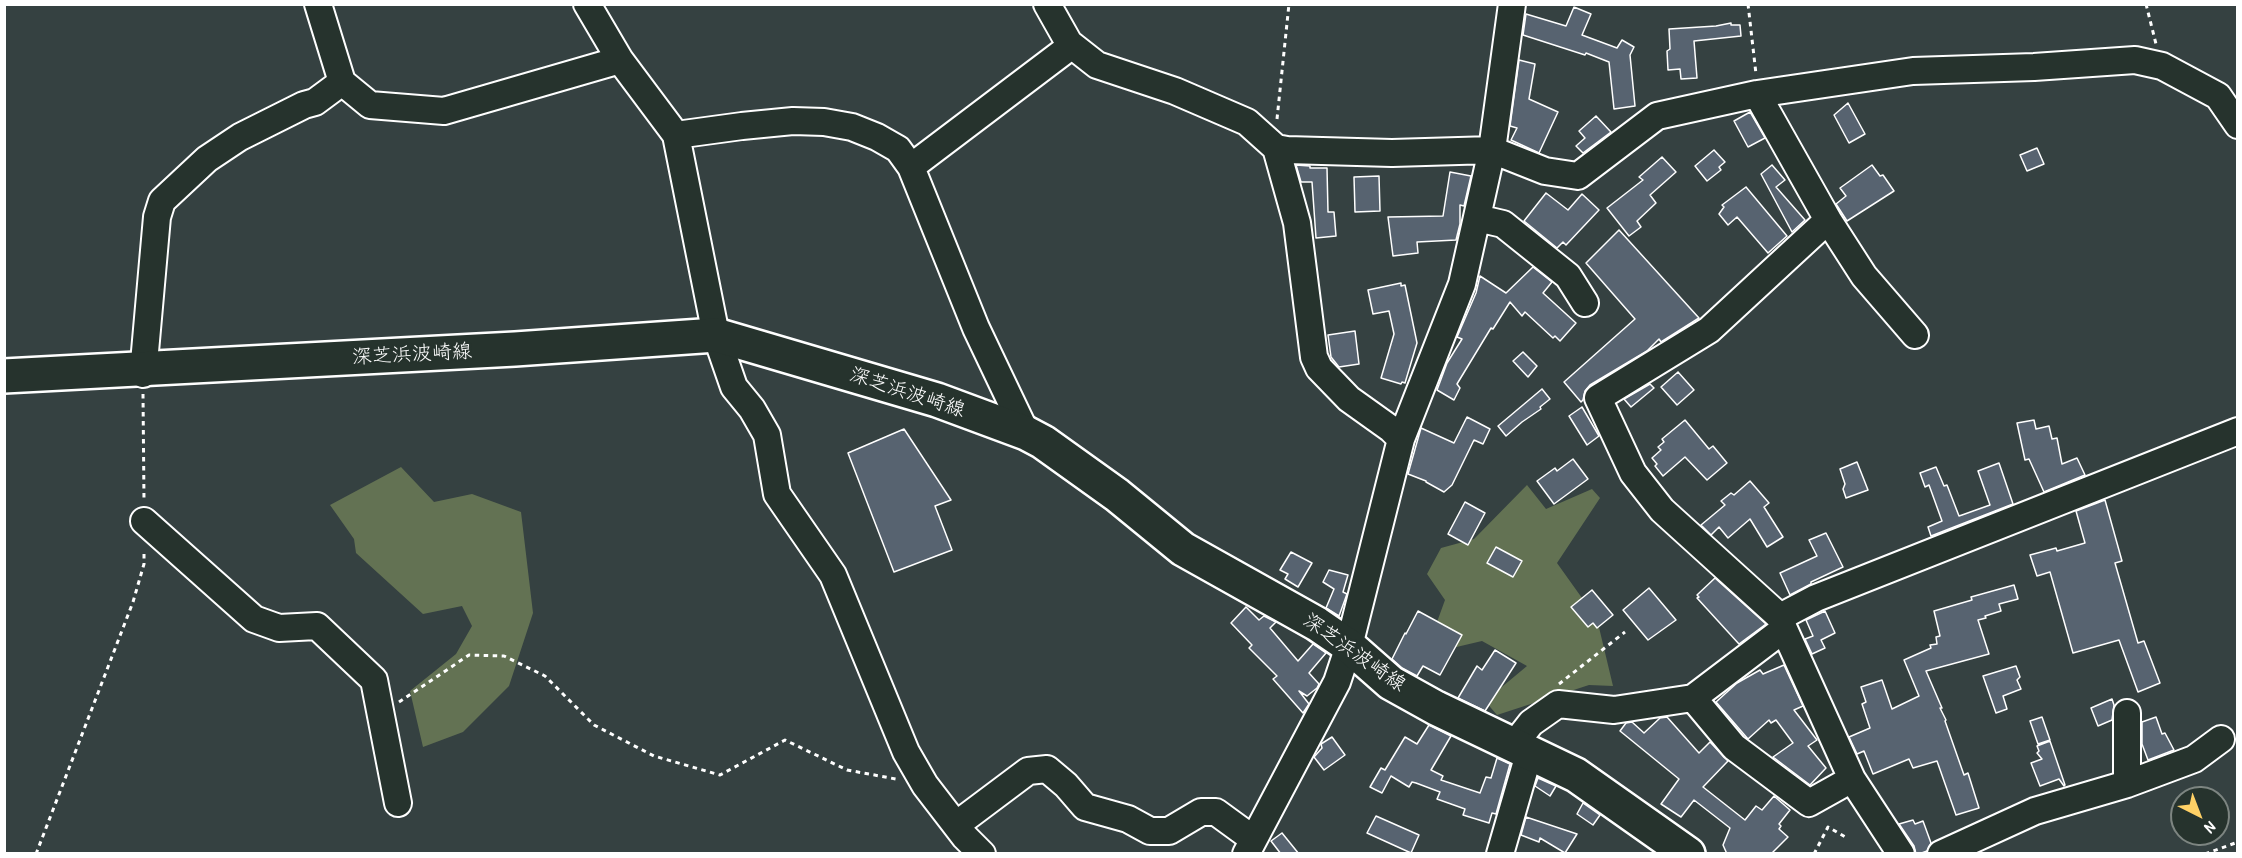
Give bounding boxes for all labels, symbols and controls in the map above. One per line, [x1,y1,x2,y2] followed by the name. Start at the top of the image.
[351,340,473,370] street label: 深芝浜波崎線
[846,363,968,423] street label: 深芝浜波崎線
[1298,609,1410,697] street label: 深芝浜波崎線
[2170,786,2230,846] north arrow
[2200,817,2221,839] text: N

